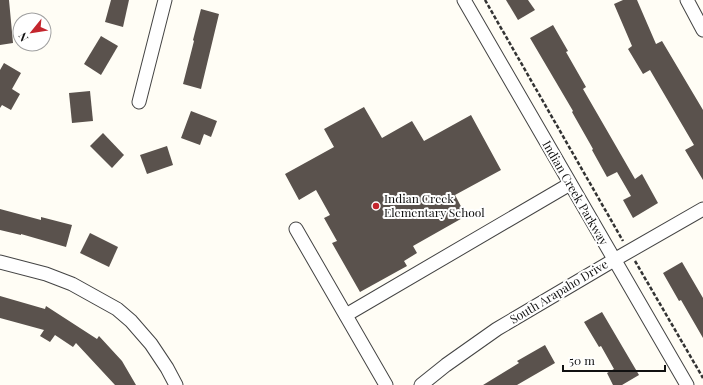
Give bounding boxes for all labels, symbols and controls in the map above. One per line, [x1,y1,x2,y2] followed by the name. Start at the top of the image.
[12,12,52,52] north arrow
[14,30,31,44] text: N
[539,137,612,248] street label: Indian Creek Parkway
[384,190,485,220] place label: Indian Creek Elementary School
[371,201,381,211] marker: Indian Creek Elementary School
[506,256,610,327] street label: South Arapaho Drive
[563,347,665,373] scale bar
[569,352,595,368] text: 50 m

